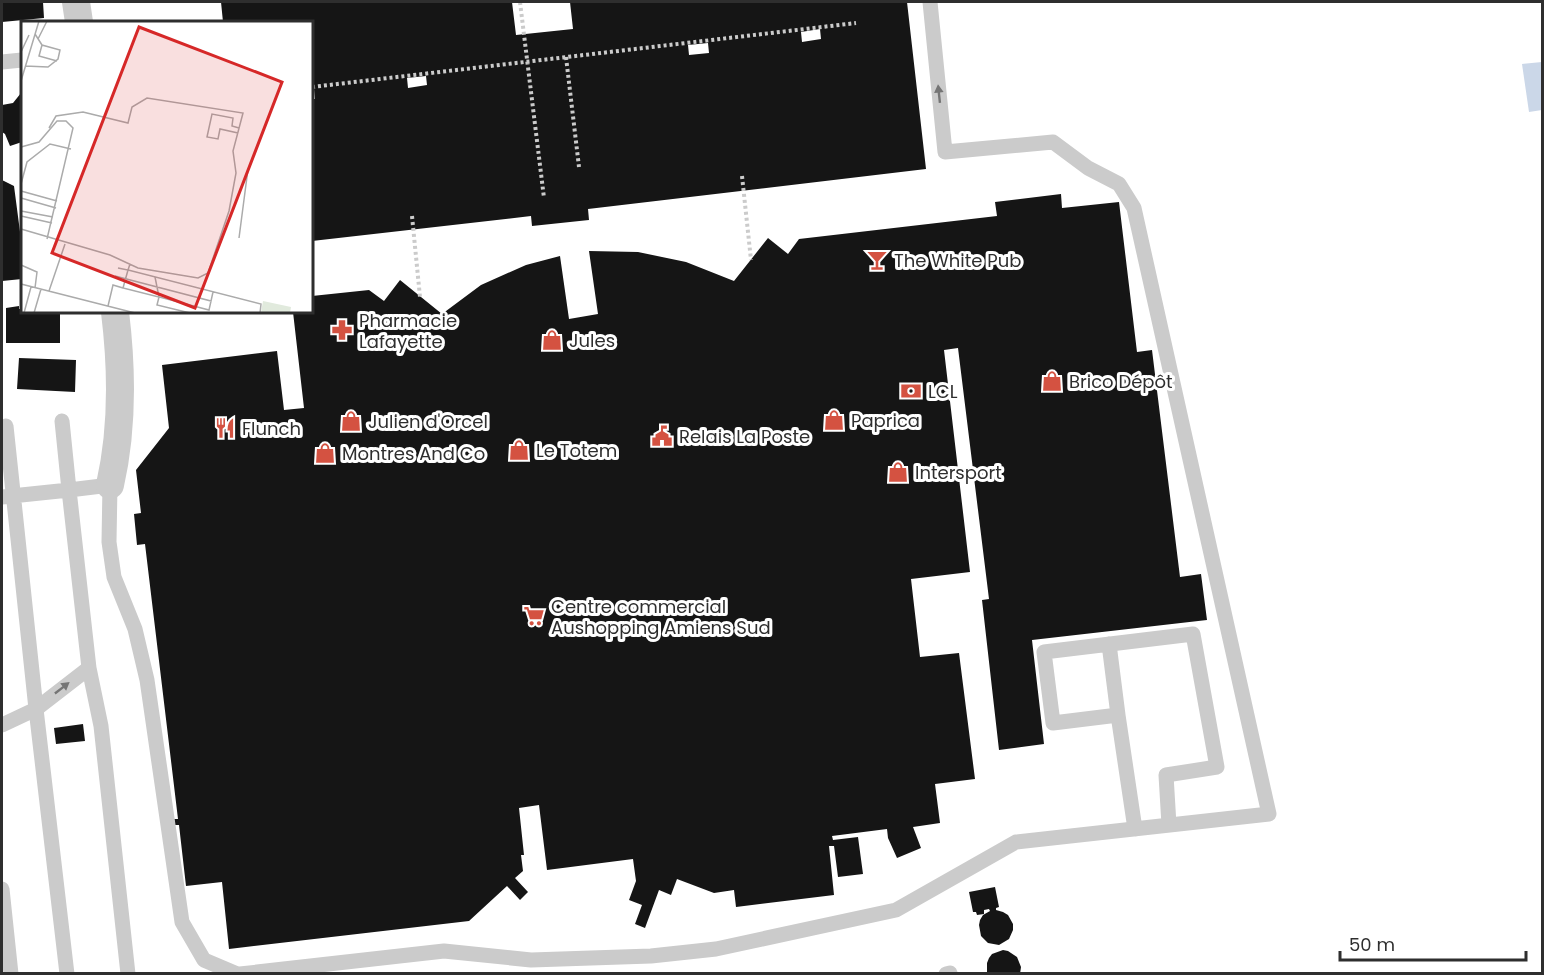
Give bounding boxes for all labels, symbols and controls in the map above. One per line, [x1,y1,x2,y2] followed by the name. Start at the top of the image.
[21,21,314,314] inset map
[934,85,944,104] one-way arrow
[865,248,889,272] bar icon: The White Pub
[894,248,1021,273] place label: The White Pub
[359,308,457,354] place label: Pharmacie Lafayette
[330,318,354,342] pharmacy icon: Pharmacie Lafayette
[540,328,564,352] shop icon: Jules
[569,328,615,353] place label: Jules
[1040,369,1064,393] shop icon: Brico Dépôt
[1069,369,1173,394] place label: Brico Dépôt
[899,379,923,403] bank icon: LCL
[928,379,958,404] place label: LCL
[822,408,846,432] shop icon: Paprica
[851,408,920,433] place label: Paprica
[339,409,363,433] shop icon: Julien d'Orcel
[368,409,488,434] place label: Julien d'Orcel
[213,416,237,440] restaurant icon: Flunch
[242,416,301,441] place label: Flunch
[650,424,674,448] public building icon: Relais La Poste
[679,424,810,449] place label: Relais La Poste
[507,438,531,462] shop icon: Le Totem
[536,438,617,463] place label: Le Totem
[313,441,337,465] shop icon: Montres And Co
[342,441,485,466] place label: Montres And Co
[886,460,910,484] shop icon: Intersport
[915,460,1002,485] place label: Intersport
[551,594,771,640] place label: Centre commercial Aushopping Amiens Sud
[522,604,546,628] supermarket icon: Centre commercial Aushopping Amiens Sud
[55,683,70,695] one-way arrow
[1340,924,1526,962] scale bar
[1349,932,1395,957] text: 50 m

